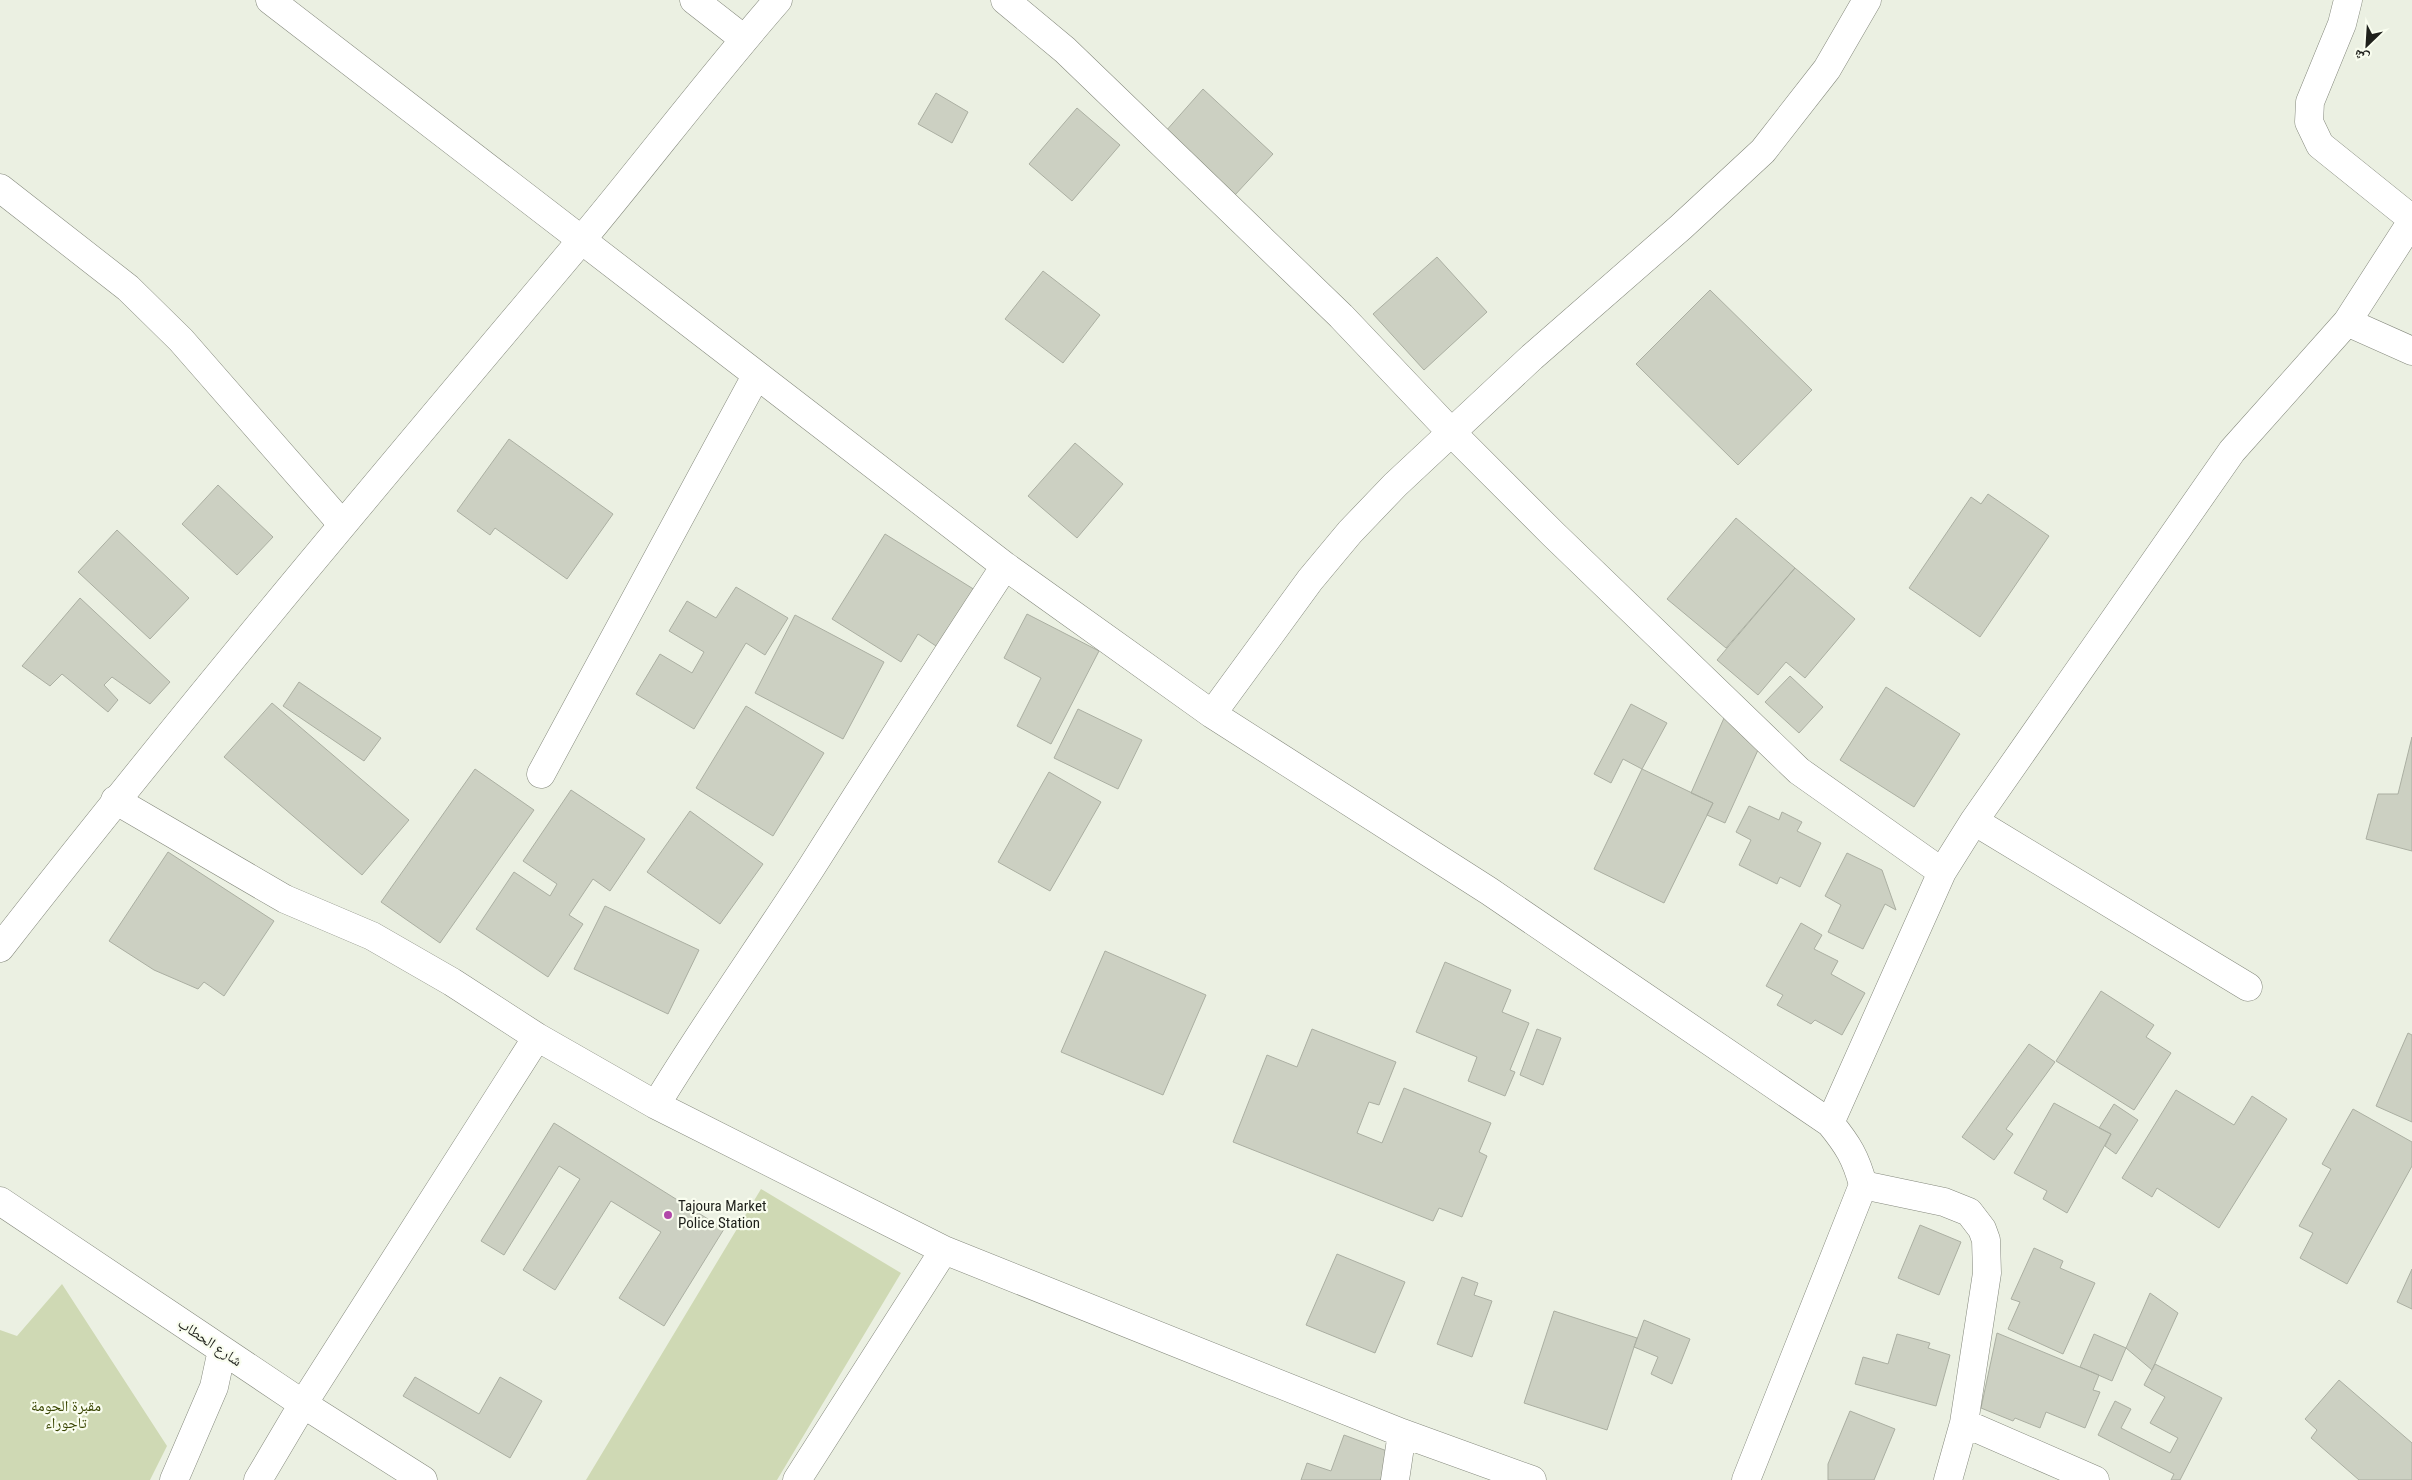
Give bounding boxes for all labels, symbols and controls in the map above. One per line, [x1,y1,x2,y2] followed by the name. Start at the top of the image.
[2342,20,2392,70] north arrow
[2351,45,2372,67] text: ش
[678,1197,766,1232] place label: Tajoura Market Police Station
[662,1209,674,1221] marker: Tajoura Market Police Station
[174,1314,246,1371] street label: شارع الحطاب
[31,1397,101,1432] park label: مقبرة الحومة تاجوراء

